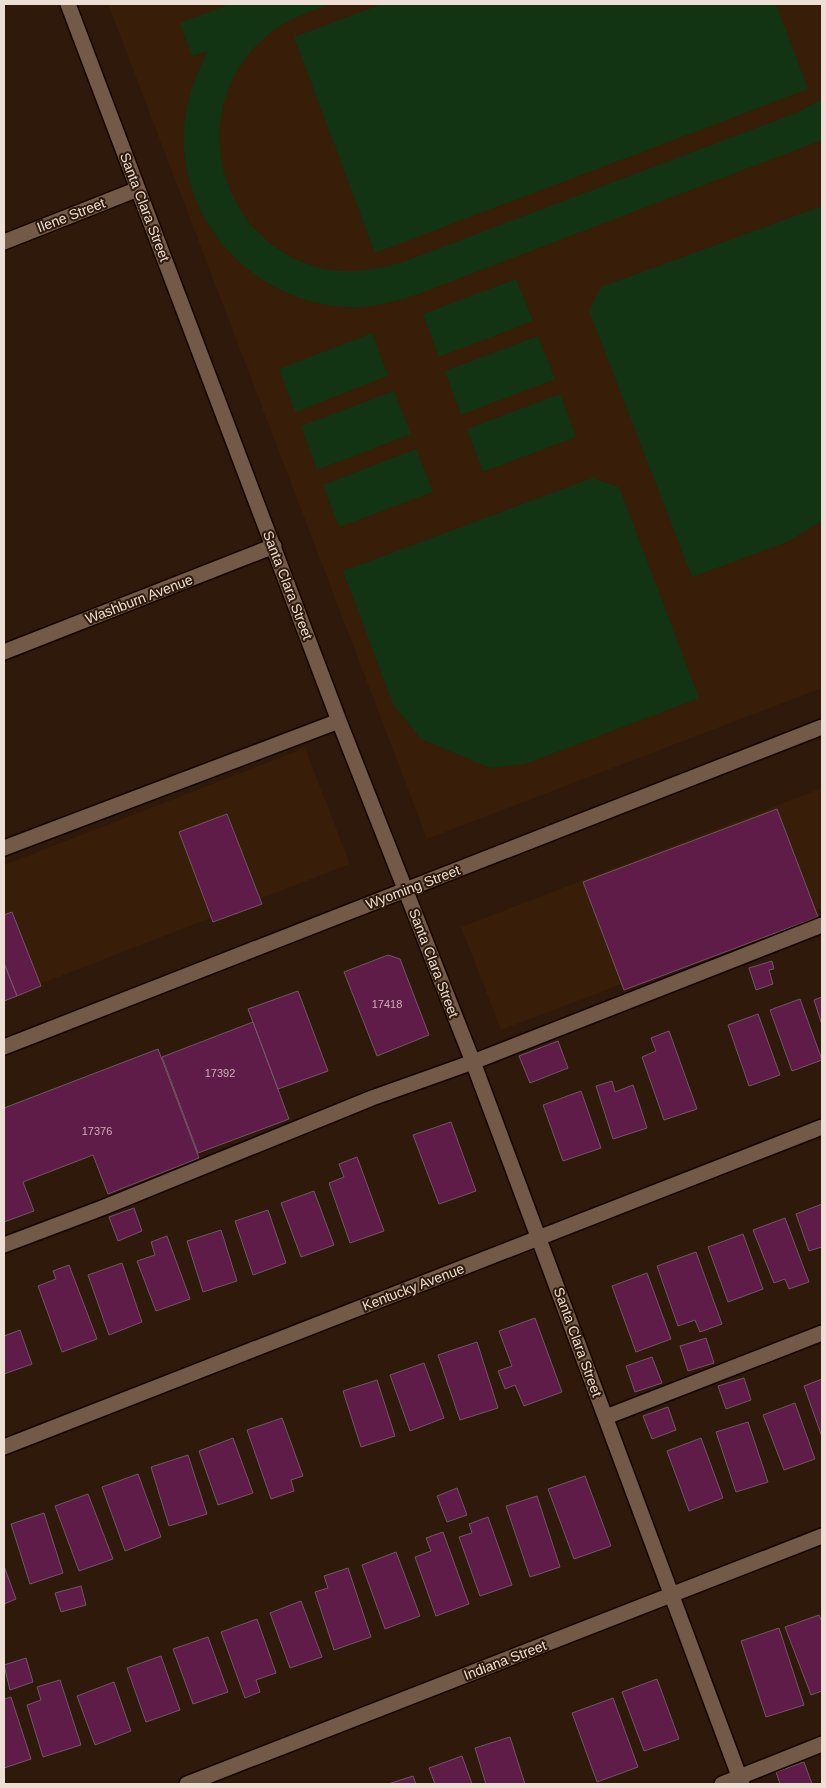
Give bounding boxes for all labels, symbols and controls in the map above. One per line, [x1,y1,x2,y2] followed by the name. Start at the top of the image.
[117,150,173,264] street label: Santa Clara Street
[35,195,107,235] street label: Ilene Street
[260,528,316,642] street label: Santa Clara Street
[83,571,195,627] street label: Washburn Avenue
[364,862,462,912] street label: Wyoming Street
[406,906,462,1020] street label: Santa Clara Street
[372,998,402,1010] house number: 17418
[205,1067,235,1079] house number: 17392
[82,1125,112,1137] house number: 17376
[360,1260,466,1314] street label: Kentucky Avenue
[551,1285,605,1399] street label: Santa Clara Street
[461,1637,549,1683] street label: Indiana Street

